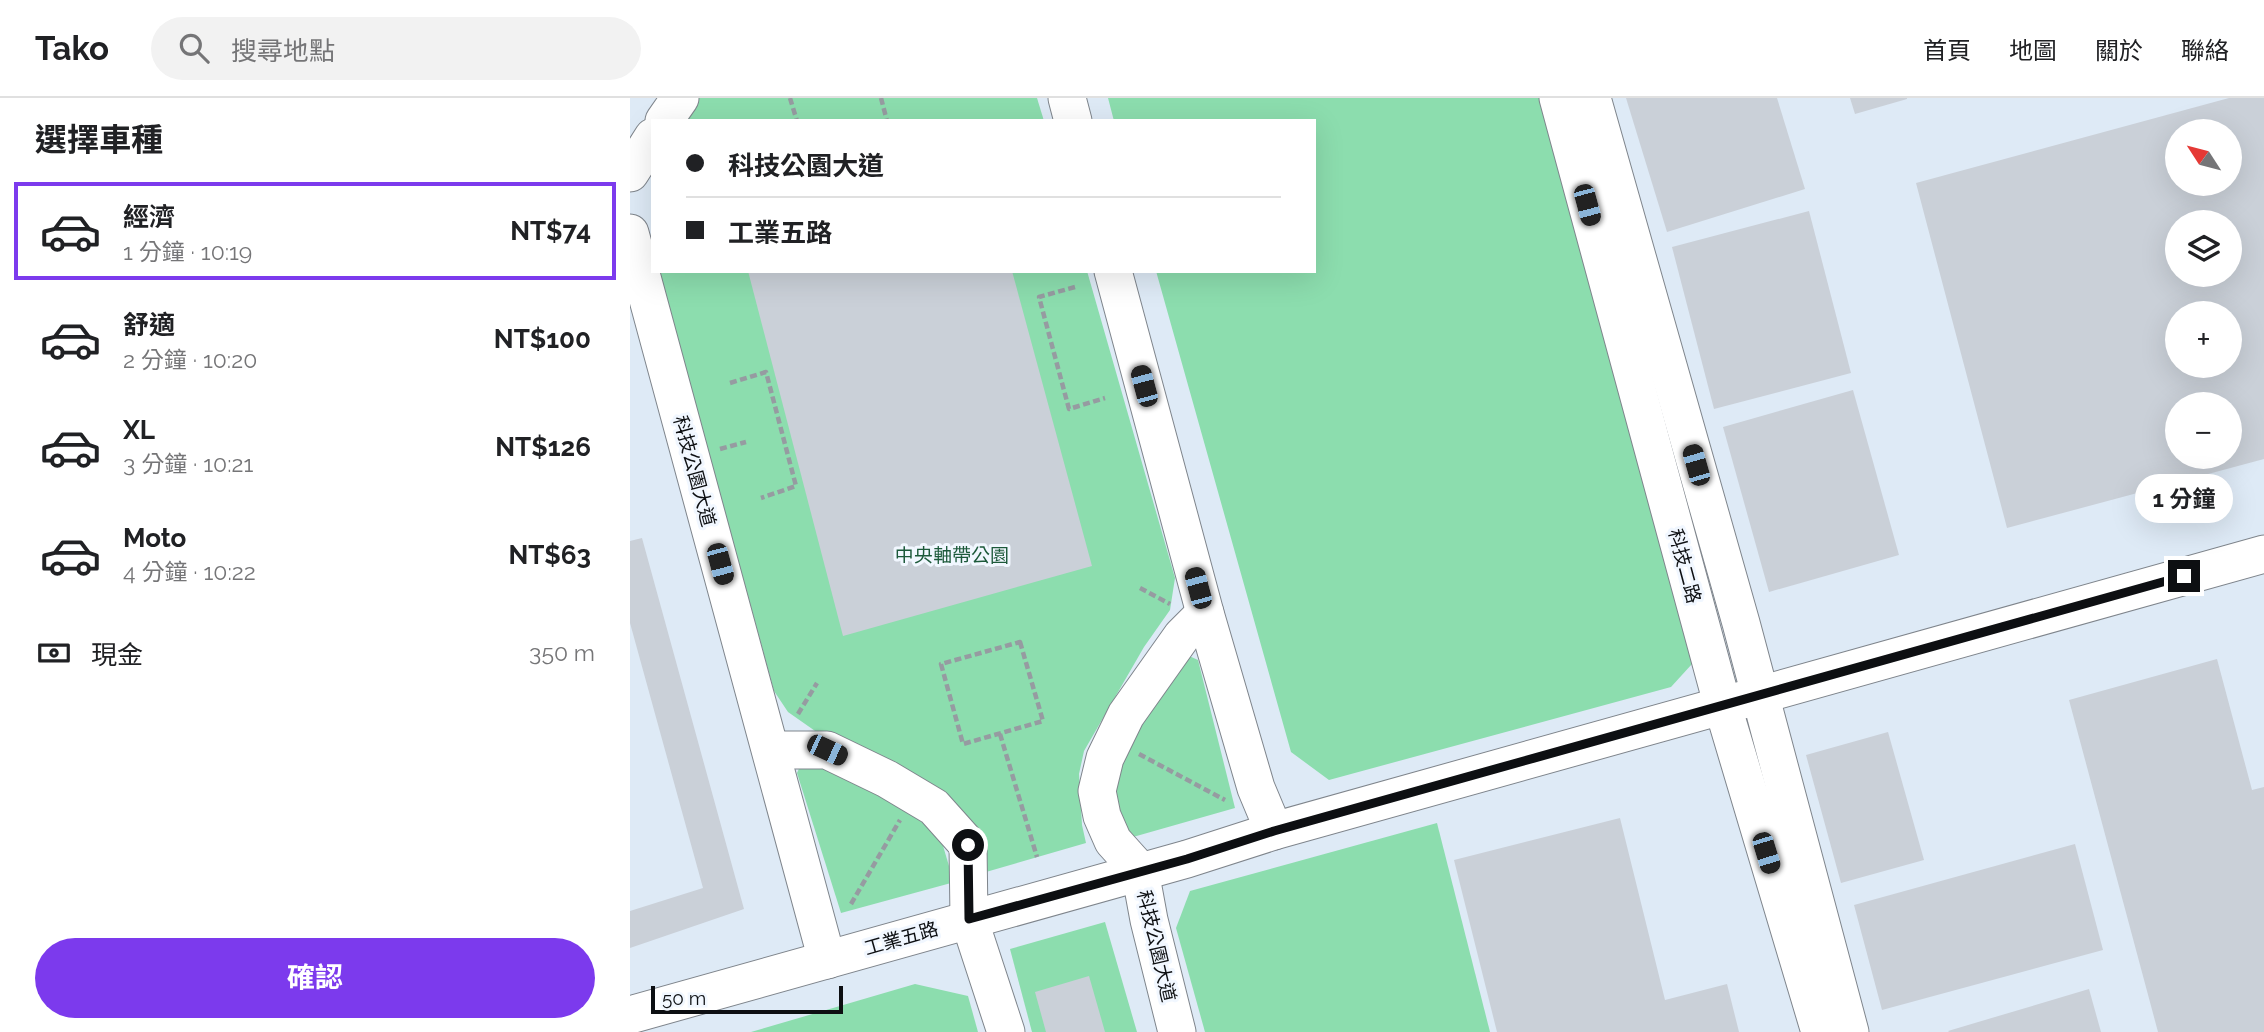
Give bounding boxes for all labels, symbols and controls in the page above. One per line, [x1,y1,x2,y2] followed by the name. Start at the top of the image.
[151,17,641,80] search box
[35,29,109,68] text: Tako
[175,29,213,67] icon: search
[231,36,335,66] text: 搜尋地點
[1923,36,1971,65] text: 首頁
[2009,36,2057,65] text: 地圖
[2095,36,2143,65] text: 關於
[2181,36,2229,65] text: 聯絡
[2165,119,2242,196] north arrow
[2165,119,2242,469] map controls
[35,121,163,158] text: 選擇車種
[728,151,884,181] text: 科技公園大道
[1572,182,1603,228] car
[39,200,102,263] icon: car
[123,202,175,232] text: 經濟
[2165,210,2242,287] button: layers
[510,216,591,246] text: NT$74
[728,218,832,248] text: 工業五路
[123,238,252,265] text: 1 分鐘 · 10:19
[2165,301,2242,378] button: +
[39,308,102,371] icon: car
[123,310,175,340] text: 舒適
[494,324,591,354] text: NT$100
[123,346,257,373] text: 2 分鐘 · 10:20
[1129,363,1160,409] car
[2165,392,2242,469] button: −
[670,413,720,529] street label: 科技公園大道
[123,415,155,445] text: XL
[39,416,102,479] icon: car
[495,432,591,462] text: NT$126
[1681,442,1712,488] car
[123,450,253,477] text: 3 分鐘 · 10:21
[2135,475,2233,524] callout: 1 分鐘
[2153,485,2215,512] text: 1 分鐘
[123,523,186,553] text: Moto
[39,524,102,587] icon: car
[1665,526,1705,606] street label: 科技二路
[508,540,591,570] text: NT$63
[705,541,736,587] car
[895,544,1009,566] park label: 中央軸帶公園
[123,558,256,585] text: 4 分鐘 · 10:22
[2168,560,2200,592] route end
[1183,565,1214,611] car
[35,634,73,672] icon: cash
[529,639,595,666] text: 350 m
[91,640,143,670] text: 現金
[804,732,851,768] car
[952,829,984,861] route start
[1750,830,1783,876] car
[1133,888,1181,1004] street label: 科技公園大道
[861,917,941,959] street label: 工業五路
[35,938,595,1018] button: 確認
[651,983,844,1015] scale bar
[662,987,706,1009] text: 50 m

